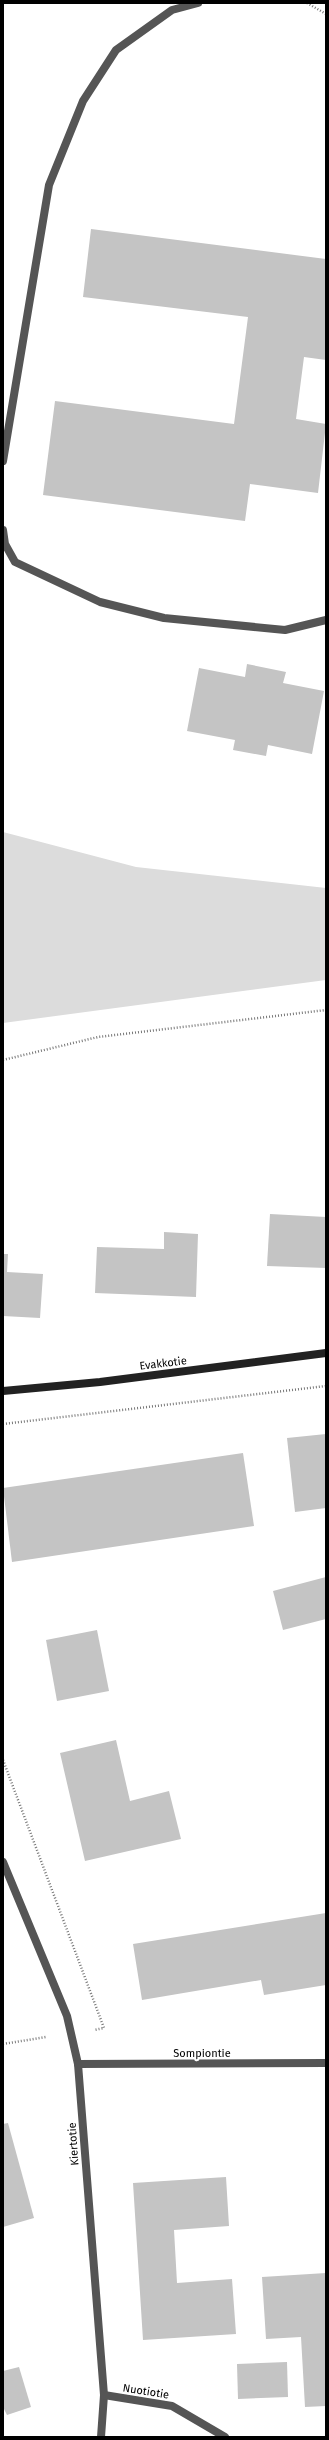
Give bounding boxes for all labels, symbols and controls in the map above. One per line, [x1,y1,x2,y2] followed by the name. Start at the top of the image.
[139,1354,187,1373] street label: Evakkotie
[173,2047,231,2060] street label: Sompiontie
[66,2122,81,2166] street label: Kiertotie
[122,2381,170,2402] street label: Nuotiotie

